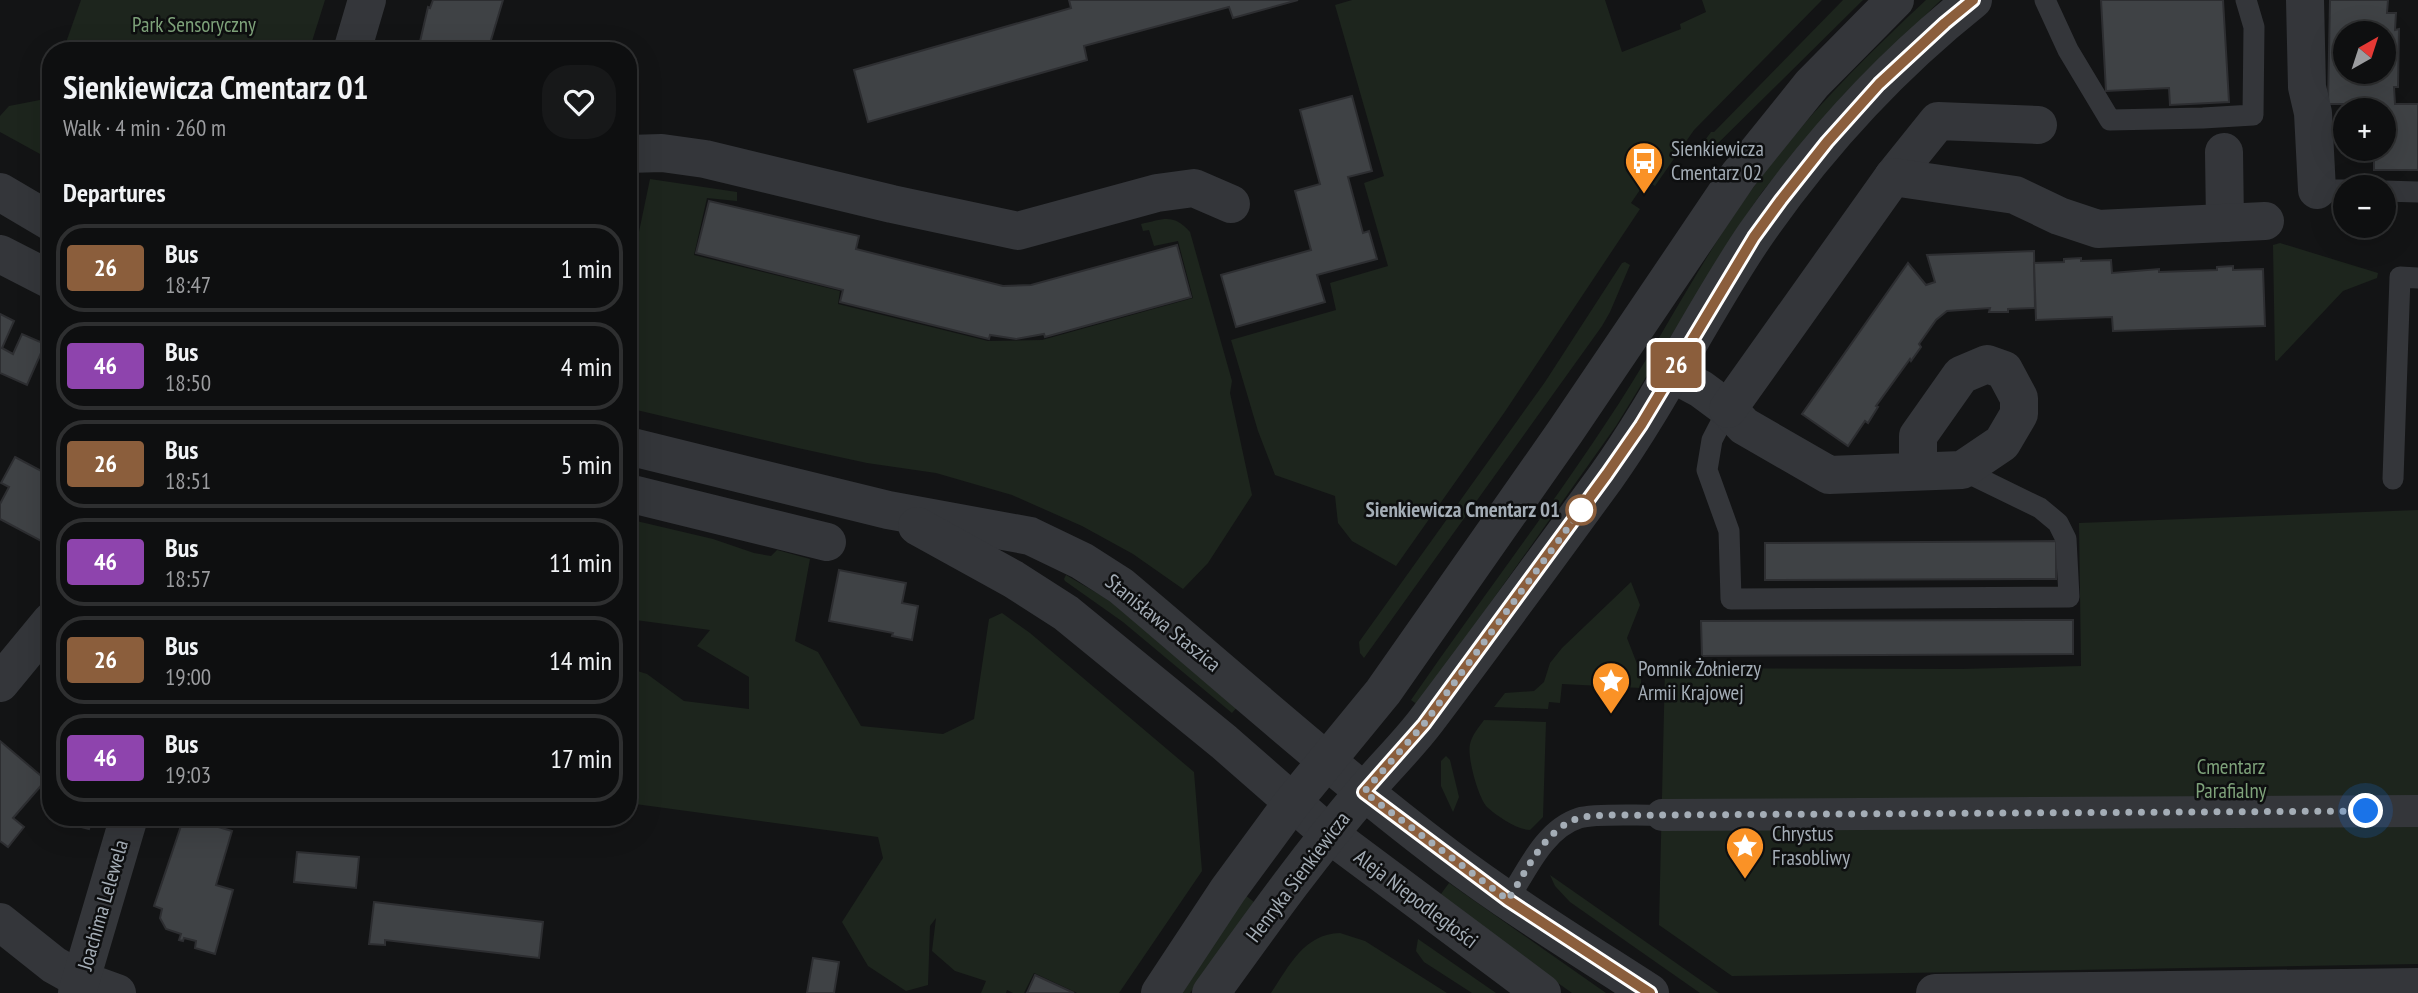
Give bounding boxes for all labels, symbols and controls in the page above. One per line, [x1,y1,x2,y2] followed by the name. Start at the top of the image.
[132,11,256,38] park label: Park Sensoryczny
[2333,21,2396,84] north arrow
[2333,21,2396,238] map controls
[63,65,369,108] text: Sienkiewicza Cmentarz 01
[542,65,616,139] button: heart
[2333,98,2396,161] button: +
[63,113,226,142] text: Walk · 4 min · 260 m
[1671,135,1764,186] place label: Sienkiewicza Cmentarz 02
[1623,140,1665,195] bus stop icon: Sienkiewicza Cmentarz 02
[2333,175,2396,238] button: −
[63,176,166,209] text: Departures
[165,237,198,270] text: Bus
[94,252,117,283] text: 26
[561,252,612,285] text: 1 min
[165,270,211,299] text: 18:47
[165,335,198,368] text: Bus
[1644,342,1708,388] line badge: 26
[1665,349,1687,380] text: 26
[94,350,117,381] text: 46
[561,350,612,383] text: 4 min
[165,368,211,397] text: 18:50
[165,433,198,466] text: Bus
[94,448,117,479] text: 26
[561,448,612,481] text: 5 min
[165,466,211,495] text: 18:51
[1566,495,1596,525] marker: Sienkiewicza Cmentarz 01
[1365,496,1560,523] place label: Sienkiewicza Cmentarz 01
[165,531,198,564] text: Bus
[94,546,117,577] text: 46
[549,546,612,579] text: 11 min
[165,564,211,593] text: 18:57
[1100,568,1227,677] street label: Stanisława Staszica
[165,629,198,662] text: Bus
[94,644,117,675] text: 26
[549,644,612,677] text: 14 min
[1638,655,1761,706] place label: Pomnik Żołnierzy Armii Krajowej
[1590,660,1632,715] place icon: Pomnik Żołnierzy Armii Krajowej
[165,662,211,691] text: 19:00
[165,727,198,760] text: Bus
[94,742,117,773] text: 46
[550,742,612,775] text: 17 min
[2195,753,2267,804] park label: Cmentarz Parafialny
[165,760,211,789] text: 19:03
[2348,793,2383,828] your location
[1240,806,1355,947] street label: Henryka Sienkiewicza
[1772,820,1850,871] place label: Chrystus Frasobliwy
[1724,825,1766,880] place icon: Chrystus Frasobliwy
[71,837,134,974] street label: Joachima Lelewela
[1349,843,1484,954] street label: Aleja Niepodległości

